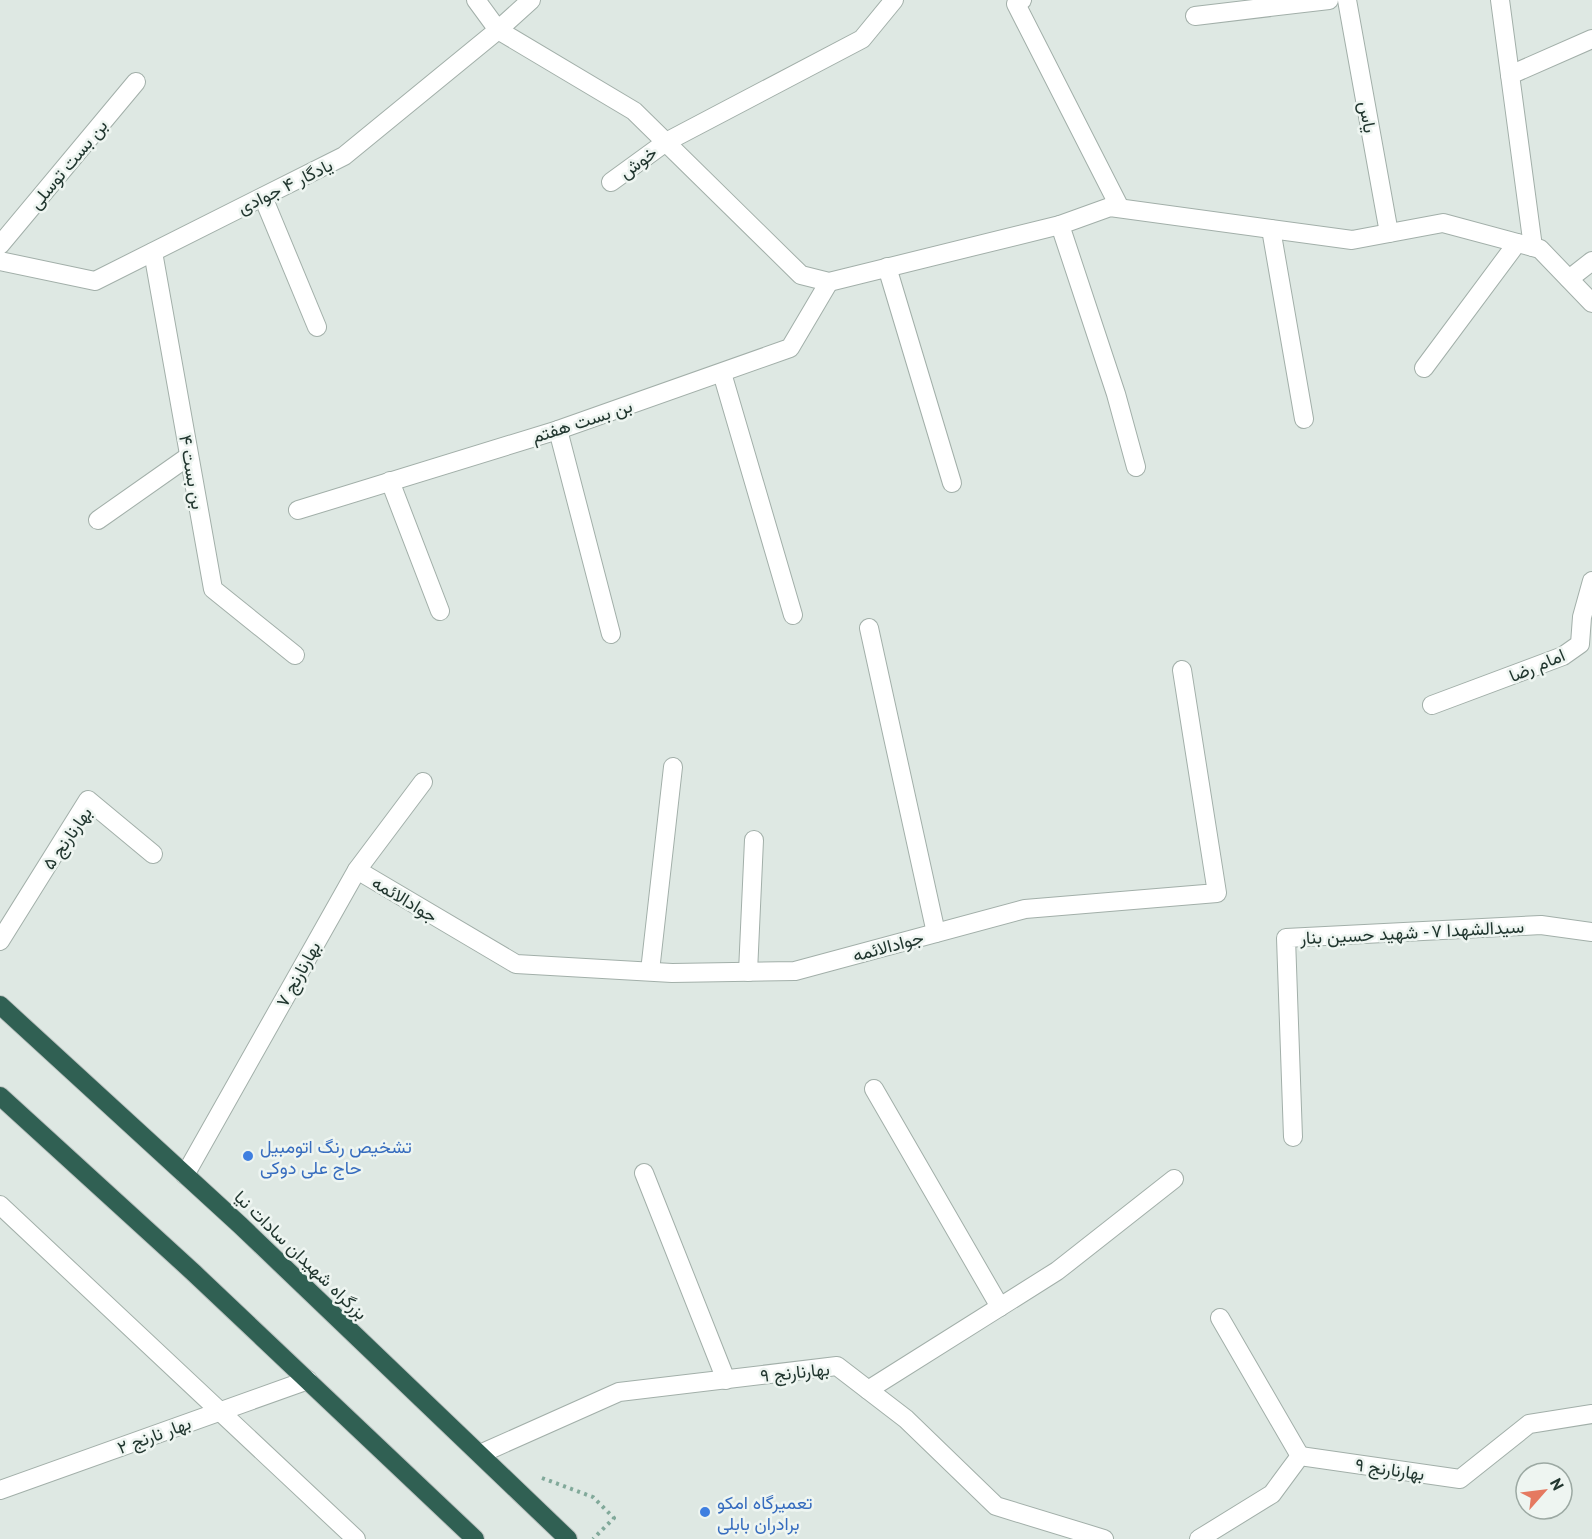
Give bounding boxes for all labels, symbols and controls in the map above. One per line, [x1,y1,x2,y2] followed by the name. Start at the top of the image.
[1354,99,1382,135] street label: یاس
[24,114,112,214] street label: بن بست توسلی
[615,141,661,183] street label: خوش
[234,153,336,219] street label: یادگار ۴ جوادی
[529,394,636,449] street label: بن بست هفتم
[174,433,210,511] street label: بن بست ۴
[1506,643,1569,688] street label: امام رضا
[37,802,98,875] street label: بهارنارنج ۵
[368,870,442,928] street label: جوادالائمه
[1298,915,1525,949] street label: سیدالشهدا ۷ - شهید حسین بنار
[850,926,926,966] street label: جوادالائمه
[271,937,326,1011] street label: بهارنارنج ۷
[260,1135,412,1180] place label: تشخیص رنگ اتومبیل حاج علی دوکی
[241,1149,255,1163] marker: تشخیص رنگ اتومبیل حاج علی دوکی
[229,1185,373,1325] street label: بزرگراه شهیدان سادات نیا
[759,1357,831,1388] street label: بهارنارنج ۹
[114,1411,194,1460] street label: بهار نارنج ۲
[1354,1453,1426,1486] street label: بهارنارنج ۹
[1514,1461,1574,1521] north arrow
[1546,1475,1569,1493] text: N
[717,1491,812,1535] place label: تعمیرگاه امکو برادران بابلی
[698,1505,712,1519] marker: تعمیرگاه امکو برادران بابلی

